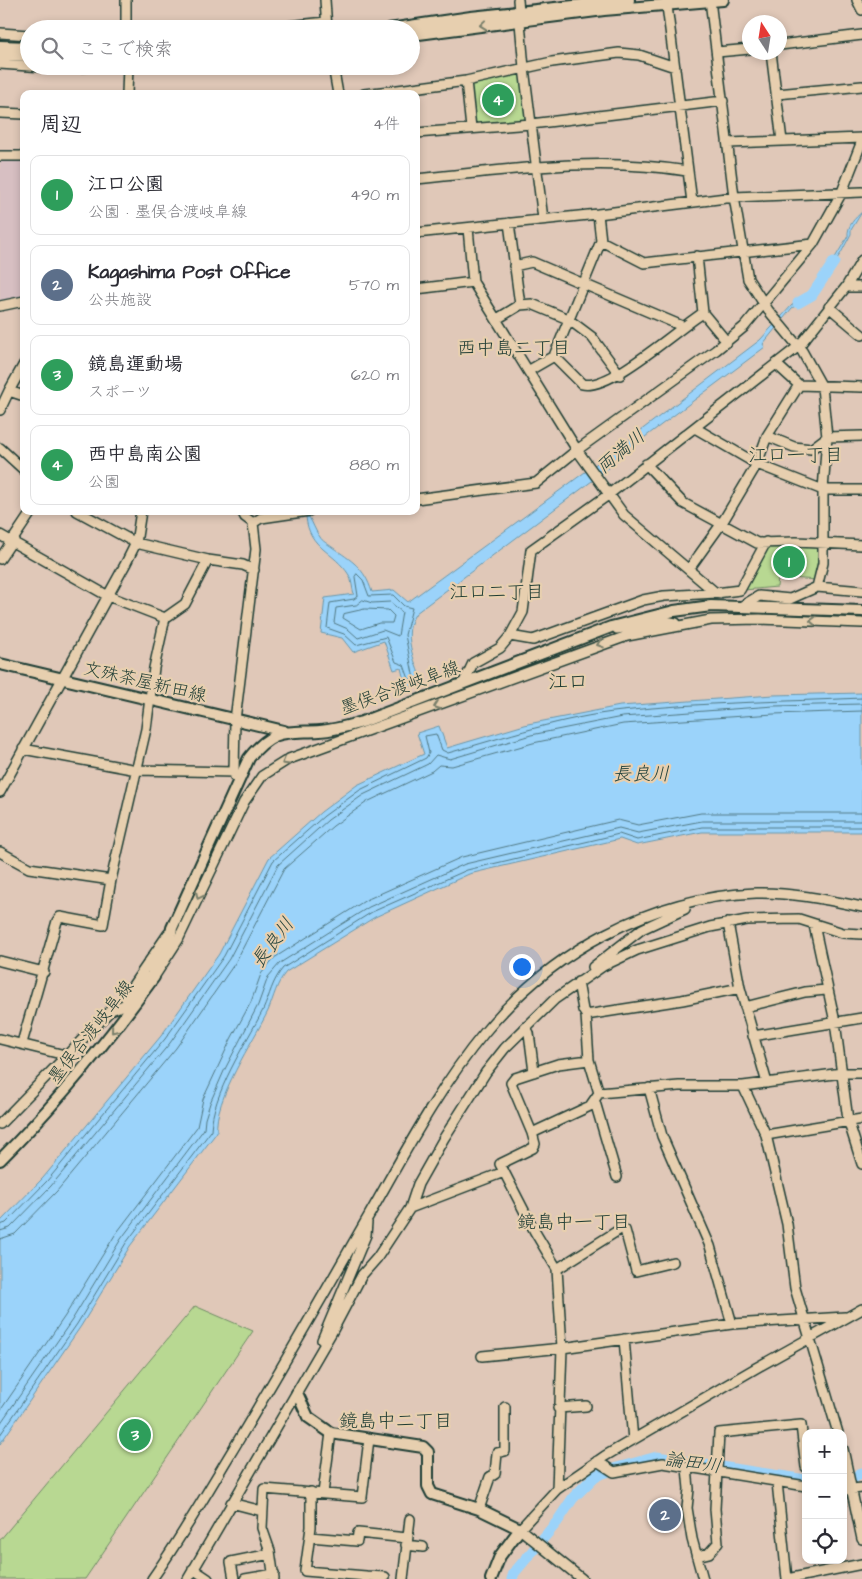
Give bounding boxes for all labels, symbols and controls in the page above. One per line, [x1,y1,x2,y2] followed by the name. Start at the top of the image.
[742,15,787,60] north arrow
[479,19,487,30] one-way arrow
[20,20,420,75] search box
[38,34,66,62] icon: search
[78,36,173,63] text: ここで検索
[482,81,514,119] pin: 4
[40,110,82,139] text: 周辺
[373,113,400,135] text: 4件
[88,171,164,198] text: 江口公園
[56,184,58,206] text: 1
[350,184,399,206] text: 490 m
[88,201,247,223] text: 公園 · 墨俣合渡岐阜線
[88,259,291,286] text: Kagashima Post Office
[52,274,62,296] text: 2
[349,274,399,296] text: 570 m
[88,289,152,311] text: 公共施設
[457,335,571,362] district label: 西中島二丁目
[88,351,183,378] text: 鏡島運動場
[53,364,61,386] text: 3
[351,364,399,386] text: 620 m
[88,381,152,403] text: スポーツ
[590,423,652,481] water label: 両満川
[88,441,202,468] text: 西中島南公園
[748,442,844,469] district label: 江口一丁目
[52,454,62,476] text: 4
[349,454,399,476] text: 880 m
[88,471,120,493] text: 公園
[773,543,805,581] pin: 1
[449,579,545,606] district label: 江口二丁目
[809,615,817,626] one-way arrow
[596,639,605,649] one-way arrow
[337,655,463,721] street label: 墨俣合渡岐阜線
[81,656,209,708] street label: 文殊茶屋新田線
[548,668,588,696] district label: 江口
[433,700,442,710] one-way arrow
[281,756,290,766] one-way arrow
[612,761,670,788] water label: 長良川
[195,891,205,900] one-way arrow
[245,912,301,974] water label: 長良川
[509,954,535,980] your location
[42,975,140,1089] street label: 墨俣合渡岐阜線
[111,1024,120,1033] one-way arrow
[517,1209,631,1236] district label: 鏡島中一丁目
[339,1408,453,1435] district label: 鏡島中二丁目
[119,1416,151,1454] pin: 3
[802,1429,847,1564] map controls
[802,1429,847,1474] button: +
[663,1446,723,1480] water label: 論田川
[802,1474,847,1519] button: −
[649,1496,681,1534] pin: 2
[802,1519,847,1564] button: locate

